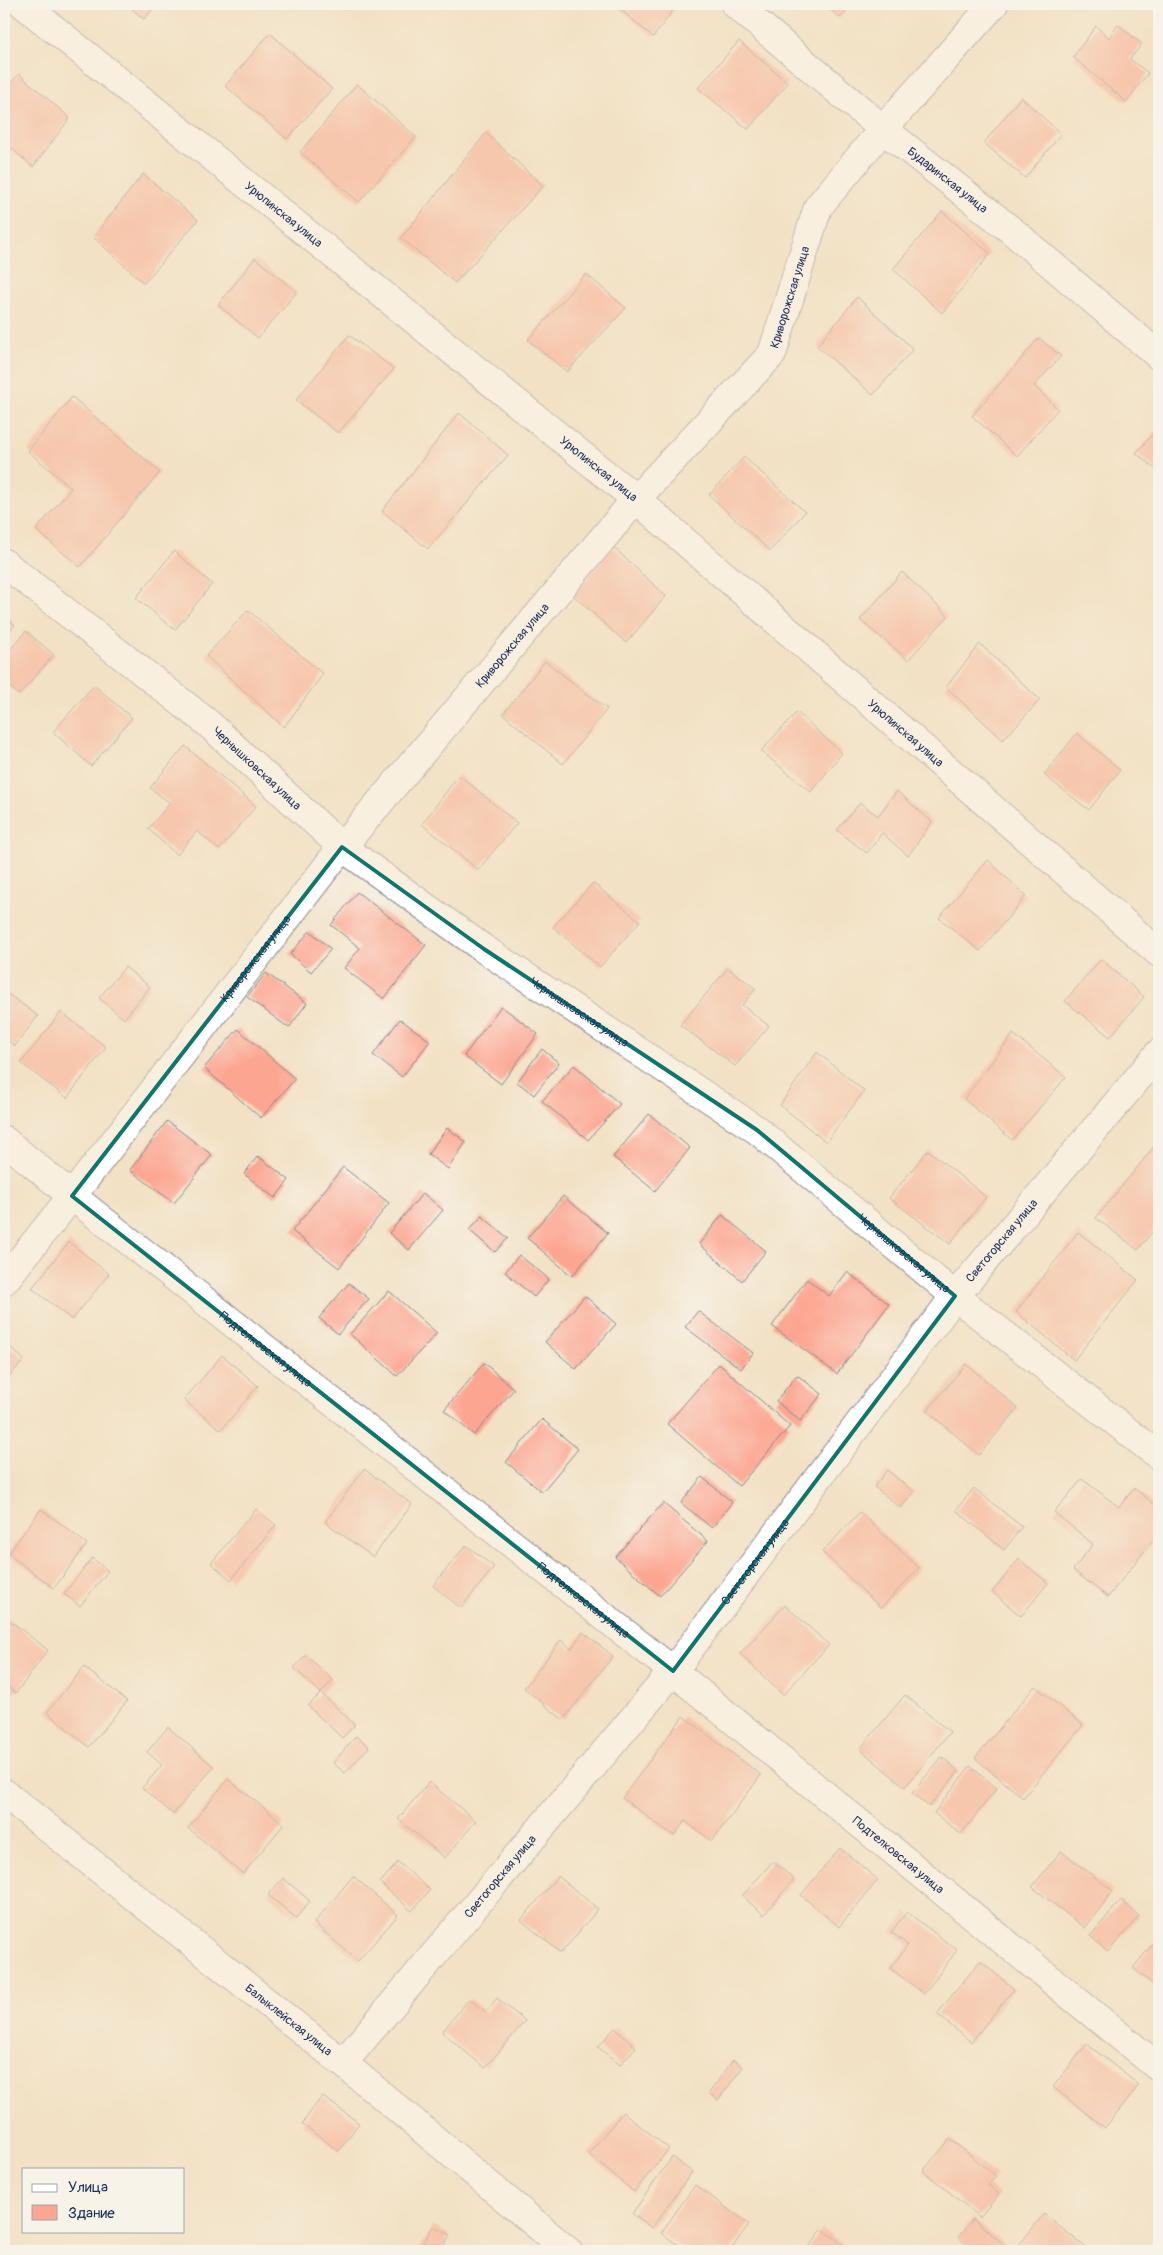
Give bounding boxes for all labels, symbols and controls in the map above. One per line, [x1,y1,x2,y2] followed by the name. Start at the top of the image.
[904,144,991,217] street label: Бударинская улица
[242,179,326,251] street label: Урюпинская улица
[767,244,813,350] street label: Криворожская улица
[557,433,641,505] street label: Урюпинская улица
[472,600,553,691] street label: Криворожская улица
[865,696,947,770] street label: Урюпинская улица
[209,724,305,813] street label: Чернышковская улица
[217,912,294,1005] street label: Криворожская улица
[527,974,632,1051] street label: Чернышковская улица
[962,1196,1041,1285] street label: Светогорская улица
[855,1210,953,1296] street label: Чернышковская улица
[216,1308,315,1390] street label: Подтелковская улица
[718,1515,793,1608] street label: Светогорская улица
[534,1559,633,1642] street label: Подтелковская улица
[849,1813,947,1897] street label: Подтелковская улица
[461,1831,540,1921] street label: Светогорская улица
[242,1981,336,2059] street label: Балыклейская улица
[22,2168,185,2232] legend
[68,2178,108,2197] text: Улица
[68,2204,115,2223] text: Здание

